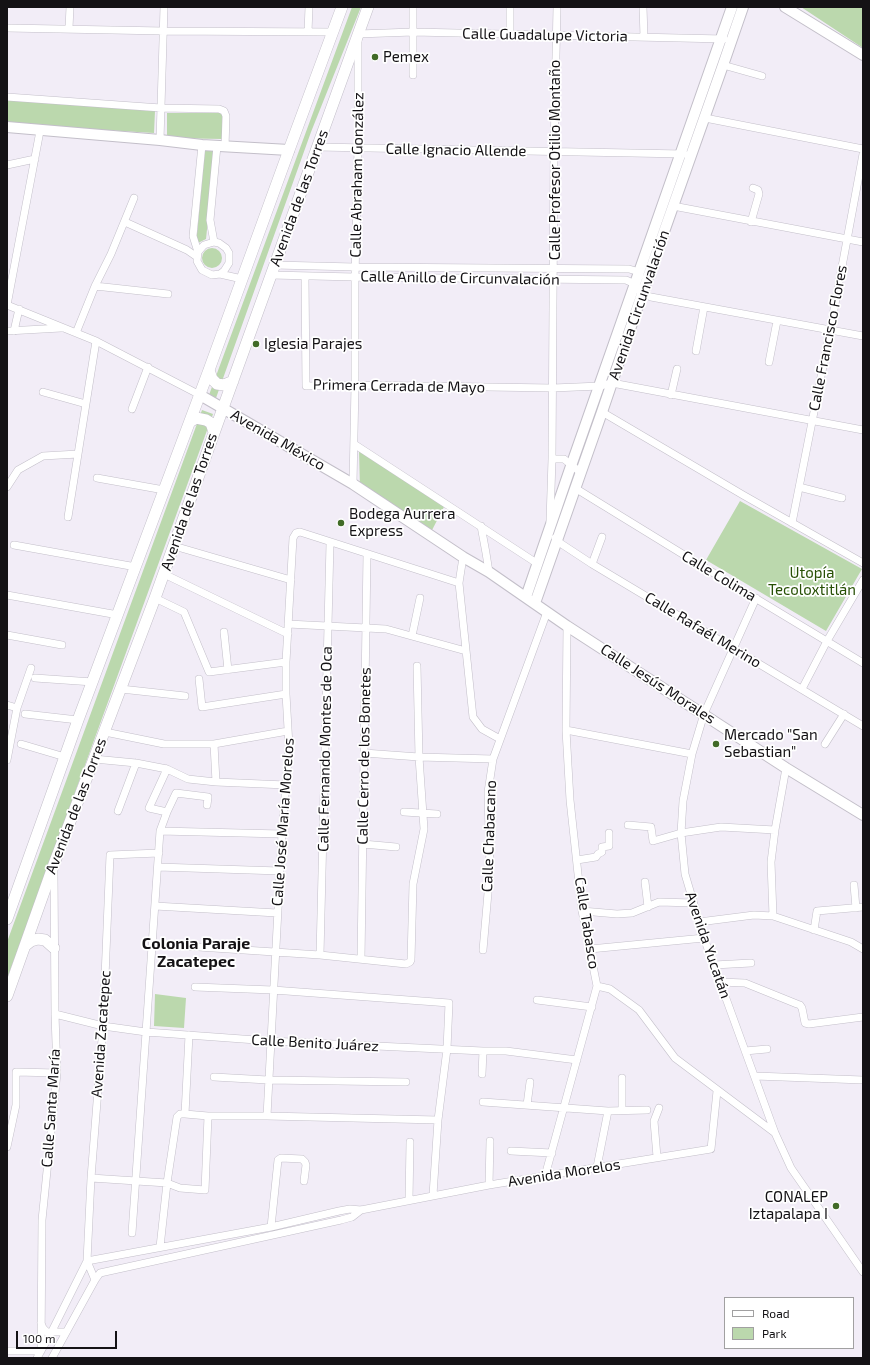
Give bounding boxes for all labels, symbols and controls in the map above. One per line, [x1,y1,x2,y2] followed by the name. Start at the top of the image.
[462,25,628,45] street label: Calle Guadalupe Victoria
[383,48,429,66] place label: Pemex
[370,52,380,62] marker: Pemex
[546,60,564,260] street label: Calle Profesor Otilio Montaño
[347,92,367,258] street label: Calle Abraham González
[266,127,332,269] street label: Avenida de las Torres
[385,140,527,160] street label: Calle Ignacio Allende
[605,228,673,382] street label: Avenida Circunvalación
[805,264,851,412] street label: Calle Francisco Flores
[360,267,560,289] street label: Calle Anillo de Circunvalación
[264,335,362,353] place label: Iglesia Parajes
[251,339,261,349] marker: Iglesia Parajes
[313,375,485,397] street label: Primera Cerrada de Mayo
[228,406,328,474] street label: Avenida México
[157,431,221,573] street label: Avenida de las Torres
[349,505,455,540] place label: Bodega Aurrera Express
[336,518,346,528] marker: Bodega Aurrera Express
[678,547,760,605] street label: Calle Colima
[768,564,856,599] park label: Utopía Tecoloxtitlán
[642,588,764,672] street label: Calle Rafaél Merino
[597,640,719,728] street label: Calle Jesús Morales
[314,646,336,852] street label: Calle Fernando Montes de Oca
[353,667,375,845] street label: Calle Cerro de los Bonetes
[724,726,818,761] place label: Mercado "San Sebastian"
[42,735,110,877] street label: Avenida de las Torres
[268,737,298,907] street label: Calle José María Morelos
[711,739,721,749] marker: Mercado "San Sebastian"
[478,780,500,892] street label: Calle Chabacano
[571,876,603,970] street label: Calle Tabasco
[681,889,735,1001] street label: Avenida Yucatán
[142,934,250,972] district label: Colonia Paraje Zacatepec
[88,970,114,1098] street label: Avenida Zacatepec
[251,1031,379,1055] street label: Calle Benito Juárez
[38,1048,64,1168] street label: Calle Santa María
[506,1155,622,1191] street label: Avenida Morelos
[749,1188,828,1223] place label: CONALEP Iztapalapa I
[831,1201,841,1211] marker: CONALEP Iztapalapa I
[724,1297,854,1349] legend
[762,1306,790,1320] text: Road
[18,1323,119,1349] scale bar
[762,1326,787,1340] text: Park
[23,1331,55,1345] text: 100 m

